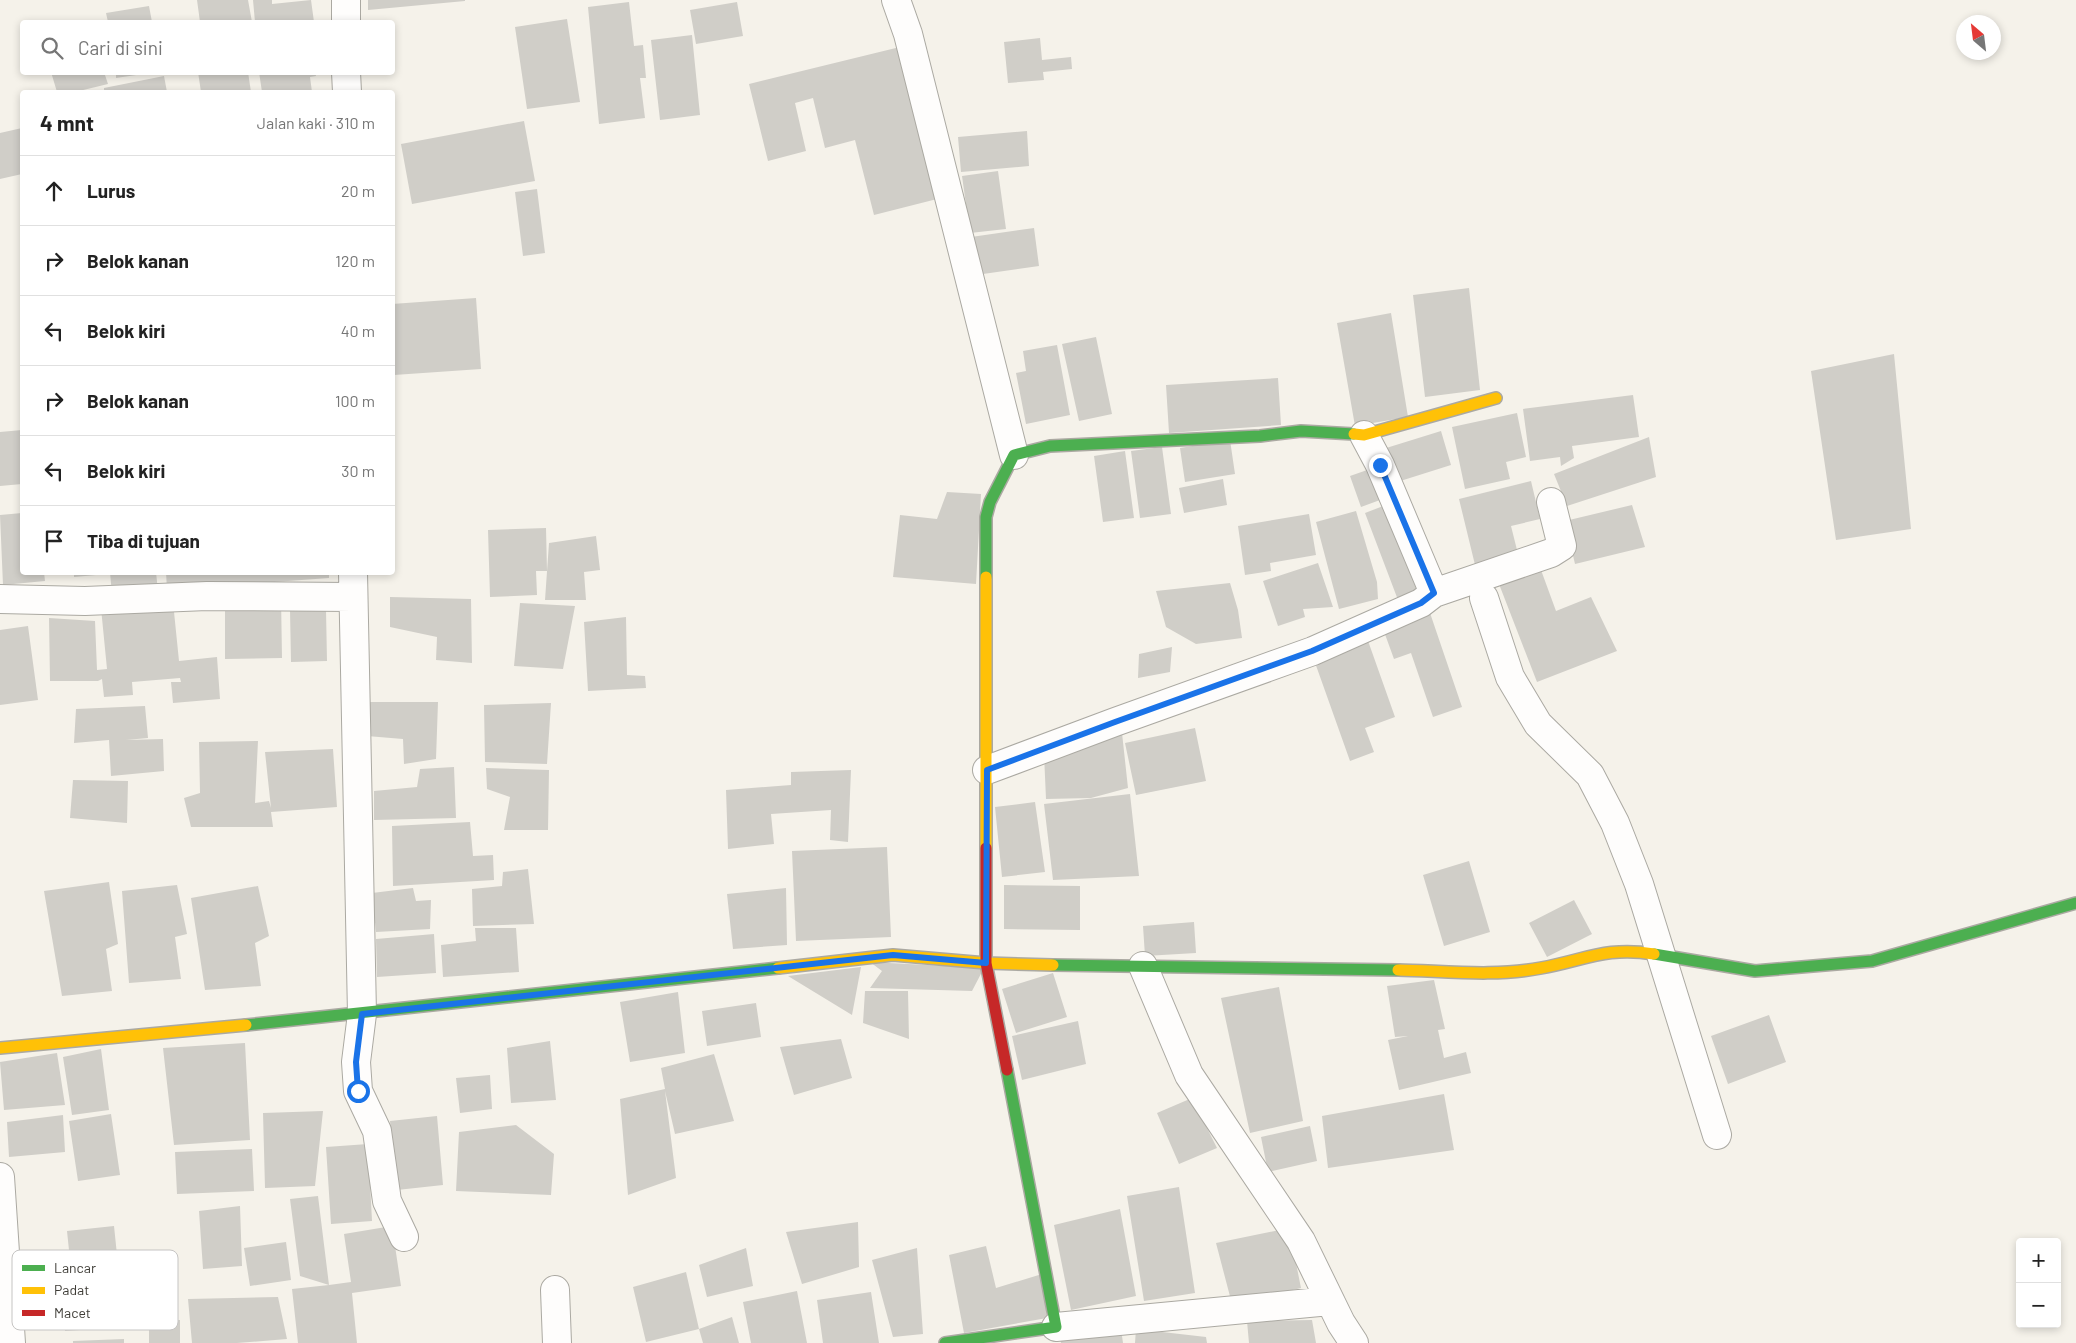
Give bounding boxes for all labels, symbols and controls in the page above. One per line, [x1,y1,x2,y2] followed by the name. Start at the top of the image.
[1956,15,2001,60] north arrow
[20,20,395,75] search box
[38,34,66,62] icon: search
[78,36,163,59] text: Cari di sini
[40,110,94,135] text: 4 mnt
[257,113,375,132] text: Jalan kaki · 310 m
[40,177,68,205] icon: ahead
[87,179,135,202] text: Lurus
[341,181,375,200] text: 20 m
[40,247,68,275] icon: right
[87,249,189,272] text: Belok kanan
[335,251,375,270] text: 120 m
[40,317,68,345] icon: left
[87,319,165,342] text: Belok kiri
[341,321,375,340] text: 40 m
[40,387,68,415] icon: right
[87,389,189,412] text: Belok kanan
[335,391,375,410] text: 100 m
[1369,454,1392,477] route end
[40,457,68,485] icon: left
[87,459,165,482] text: Belok kiri
[341,461,375,480] text: 30 m
[40,527,68,555] icon: arrive
[87,529,200,552] text: Tiba di tujuan
[347,1080,370,1103] route start
[2016,1238,2061,1328] map controls
[2016,1238,2061,1283] button: +
[12,1250,178,1330] legend
[54,1259,96,1276] text: Lancar
[54,1281,89,1298] text: Padat
[2016,1283,2061,1328] button: −
[54,1304,91,1321] text: Macet

